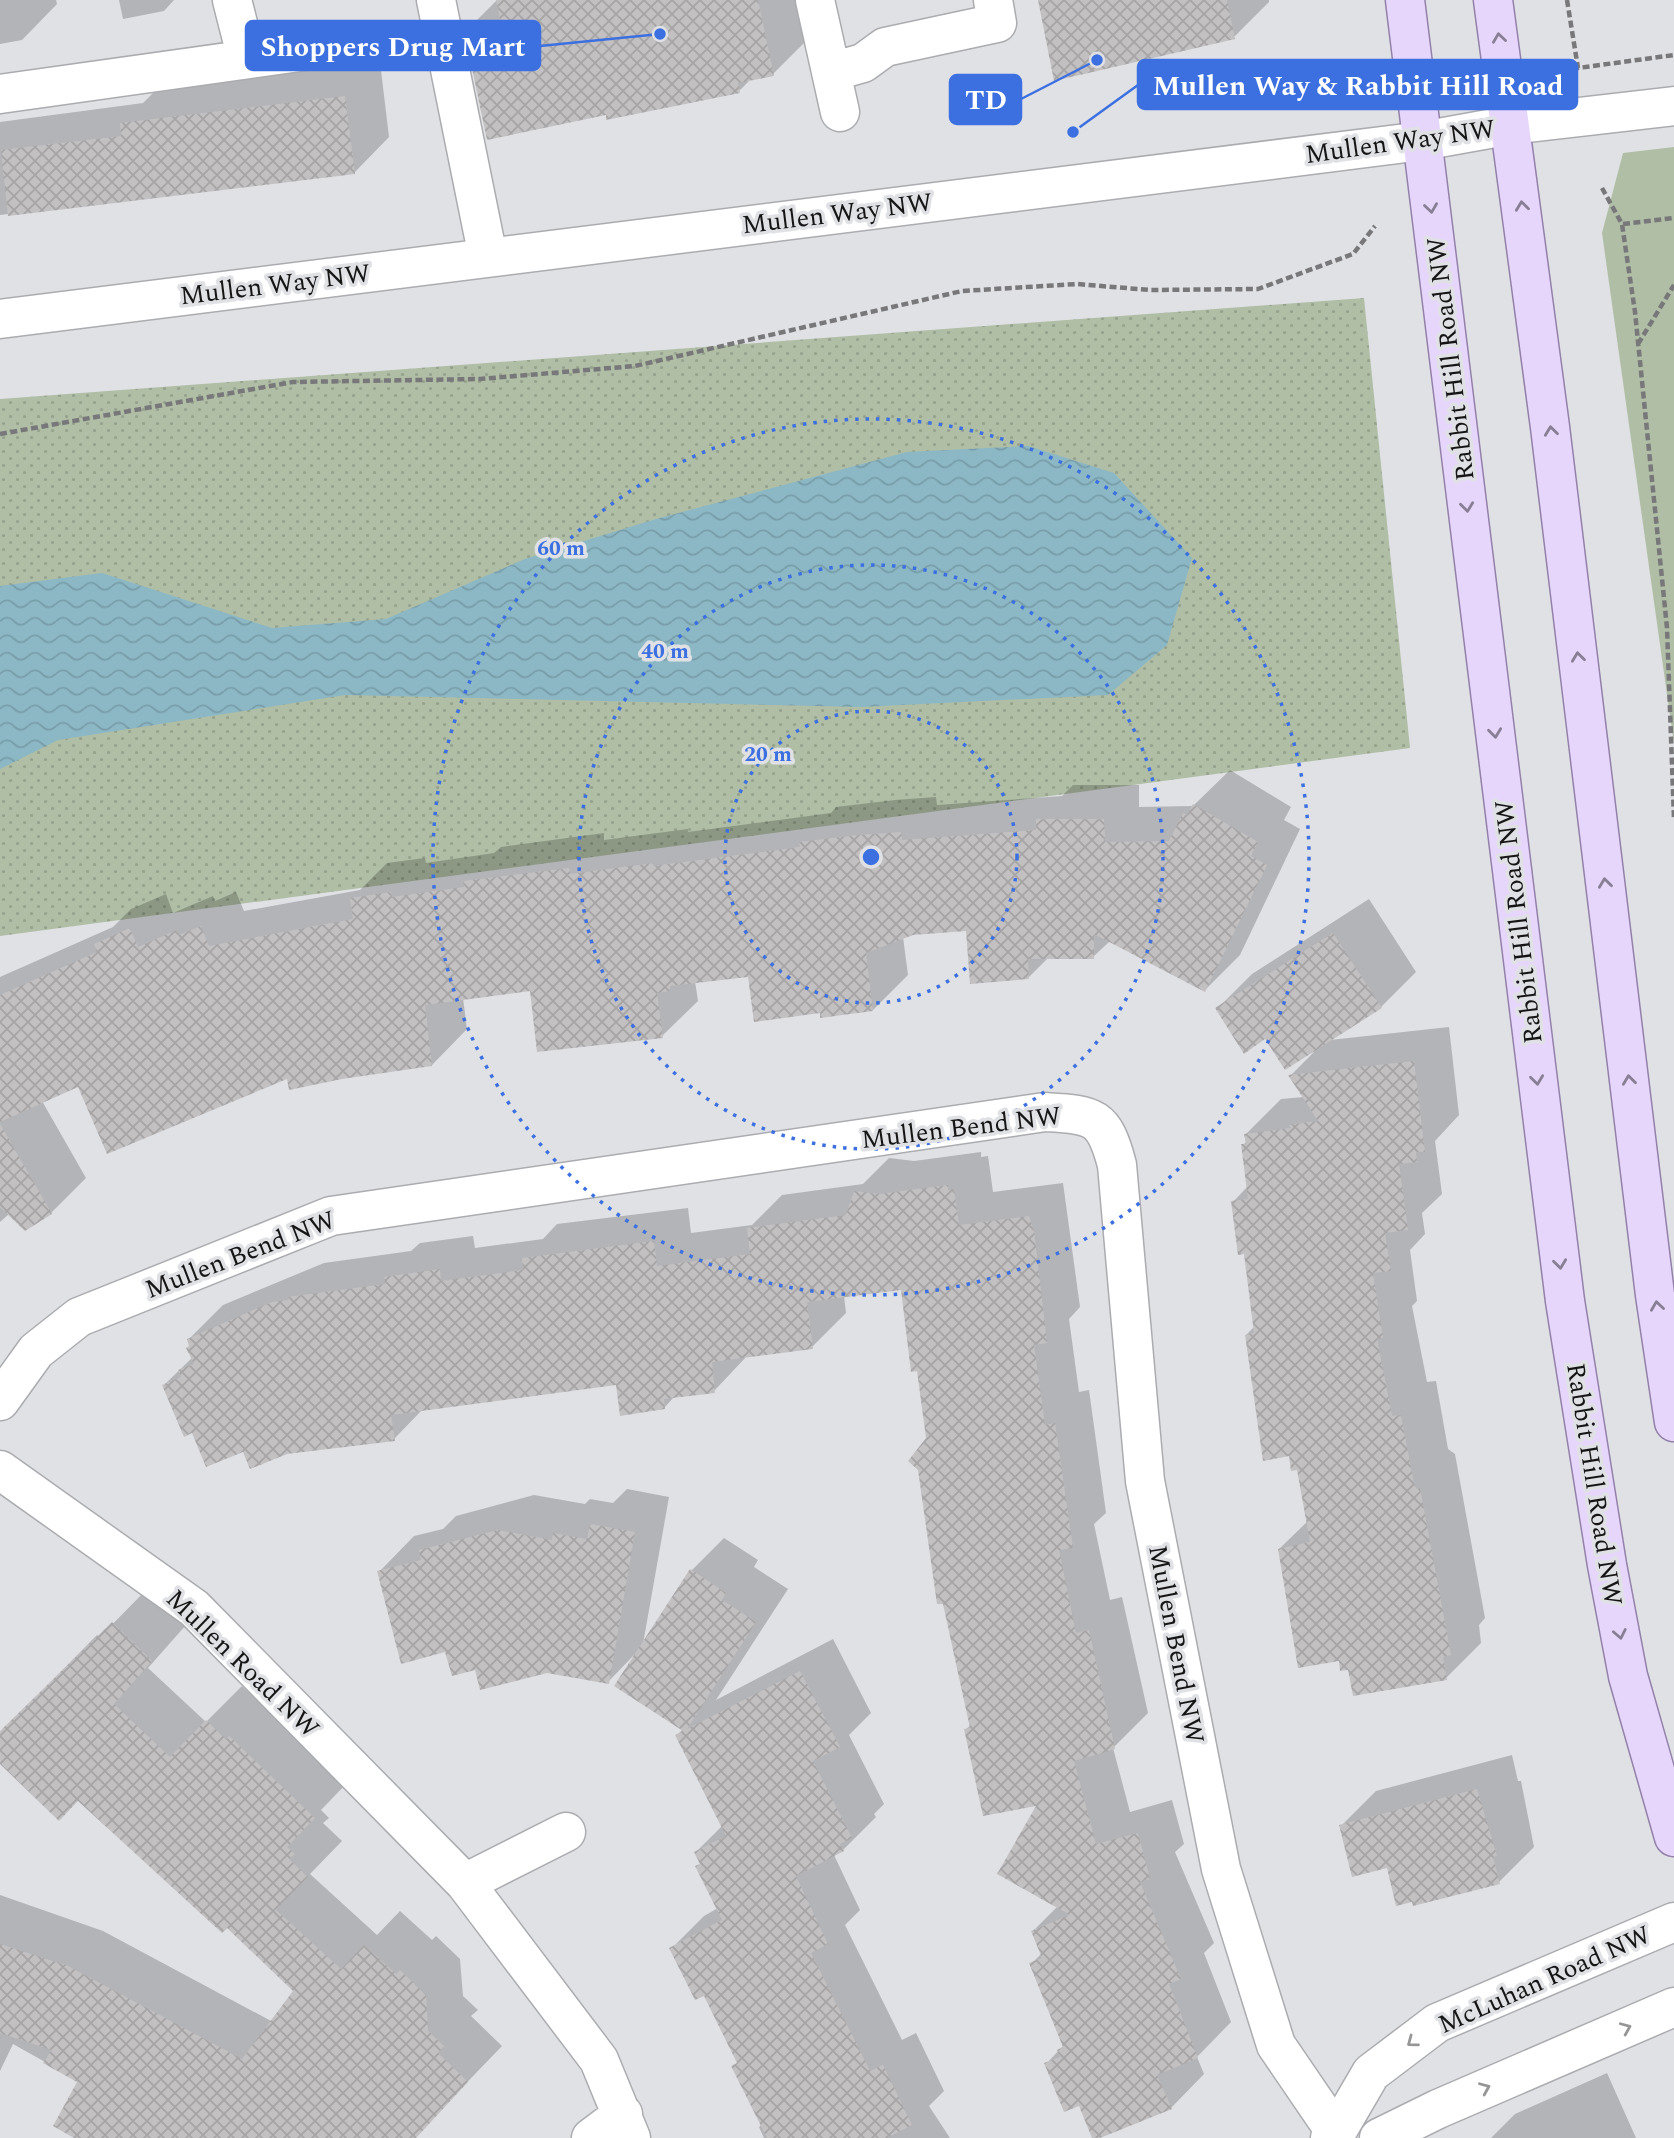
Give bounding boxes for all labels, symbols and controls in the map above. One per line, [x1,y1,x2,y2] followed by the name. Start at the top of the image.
[246,21,540,70] callout: Shoppers Drug Mart
[260,26,526,69] text: Shoppers Drug Mart
[1491,32,1506,44] one-way arrow
[1138,60,1577,109] callout: Mullen Way & Rabbit Hill Road
[1152,65,1564,108] text: Mullen Way & Rabbit Hill Road
[950,75,1021,124] callout: TD
[965,79,1007,122] text: TD
[1302,109,1498,175] street label: Mullen Way NW
[740,182,935,246] street label: Mullen Way NW
[1515,200,1530,212] one-way arrow
[1424,202,1439,214] one-way arrow
[1416,234,1486,483] street label: Rabbit Hill Road NW
[178,253,373,317] street label: Mullen Way NW
[1543,426,1558,437] one-way arrow
[1460,501,1475,513] one-way arrow
[537,533,585,565] text: 60 m
[641,636,689,668] text: 40 m
[1570,652,1585,663] one-way arrow
[1487,727,1502,739] one-way arrow
[744,739,792,771] text: 20 m
[1484,797,1554,1046] street label: Rabbit Hill Road NW
[859,845,883,869] centre of rings
[1597,877,1612,889] one-way arrow
[1529,1075,1544,1086] one-way arrow
[1621,1075,1636,1086] one-way arrow
[859,1096,1064,1160] street label: Mullen Bend NW
[139,1200,342,1310] street label: Mullen Bend NW
[1553,1259,1568,1270] one-way arrow
[1649,1300,1664,1312] one-way arrow
[1555,1360,1633,1609] street label: Rabbit Hill Road NW
[1137,1542,1215,1747] street label: Mullen Bend NW
[156,1580,329,1748] street label: Mullen Road NW
[1612,1628,1627,1640] one-way arrow
[1432,1915,1658,2045] street label: McLuhan Road NW
[1619,2022,1631,2036] one-way arrow
[1407,2033,1420,2046] one-way arrow
[1478,2082,1490,2096] one-way arrow

